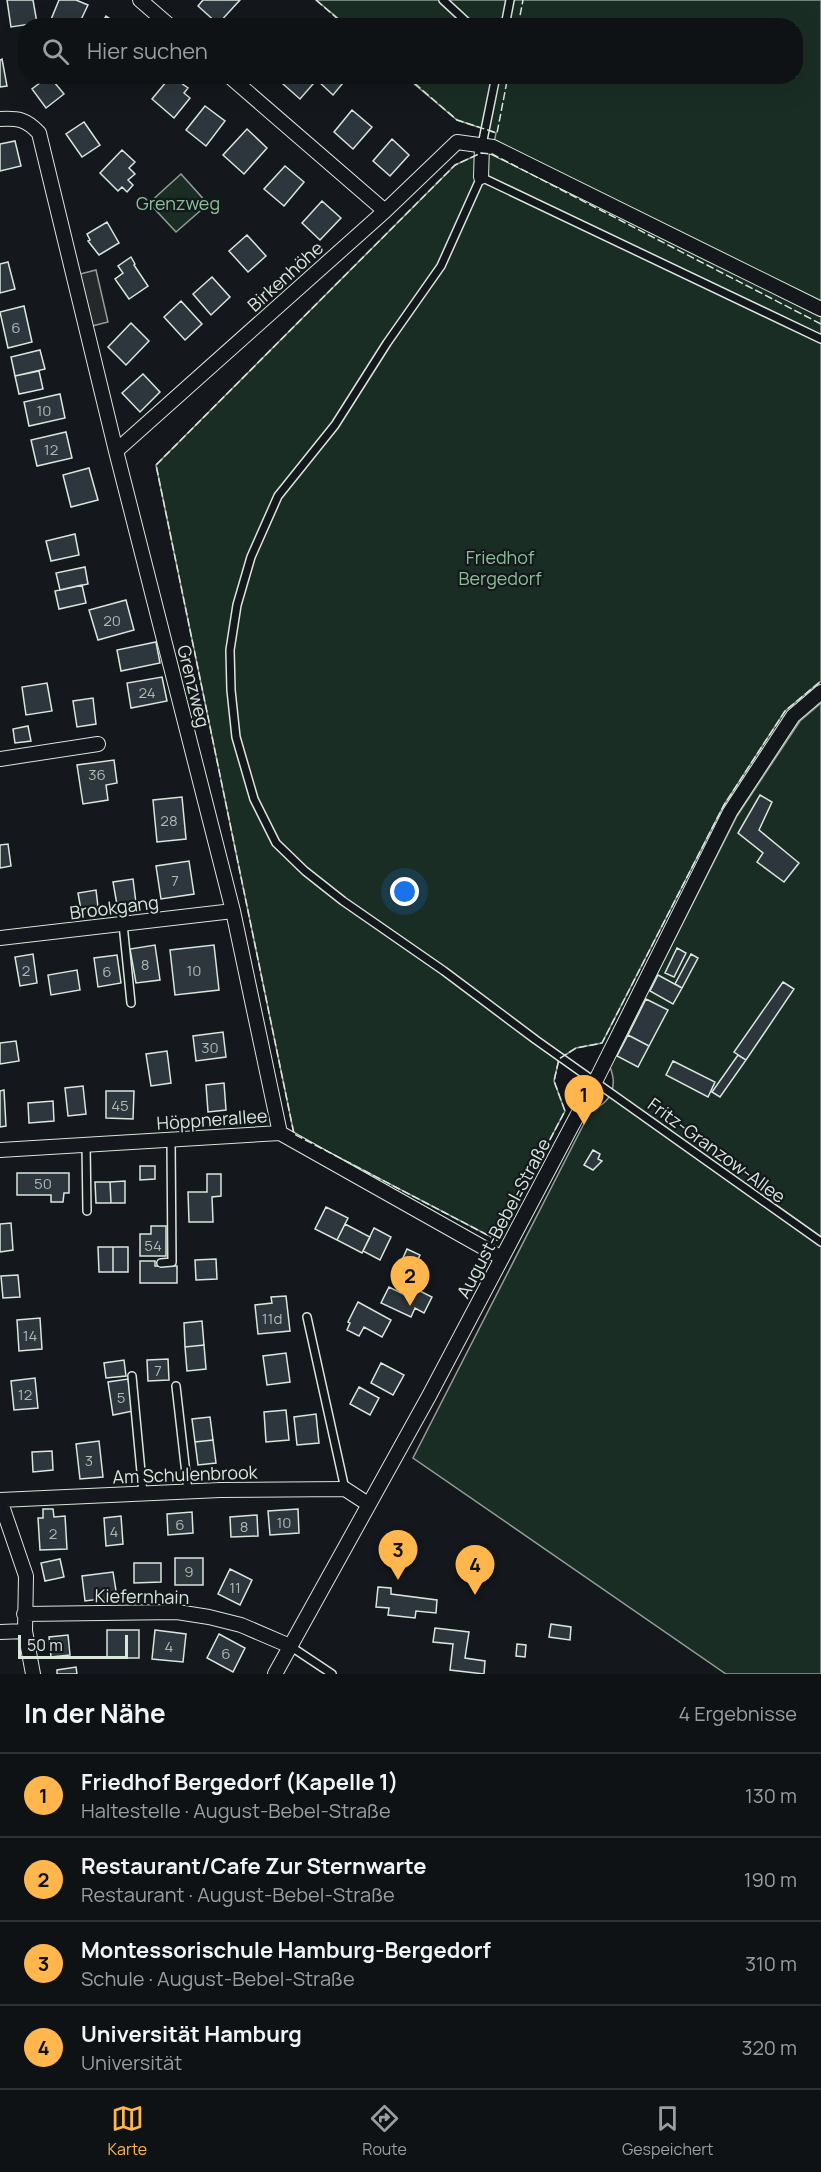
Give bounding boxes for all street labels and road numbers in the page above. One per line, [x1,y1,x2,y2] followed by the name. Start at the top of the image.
[242,236,328,316] street label: Birkenhöhe
[172,642,216,730] street label: Grenzweg
[68,890,160,924] street label: Brookgang
[643,1092,791,1208] street label: Fritz-Granzow-Allee
[156,1103,268,1135] street label: Höppnerallee
[451,1134,555,1302] street label: August-Bebel-Straße
[112,1459,259,1489] street label: Am Schulenbrook
[94,1583,190,1609] street label: Kiefernhain

